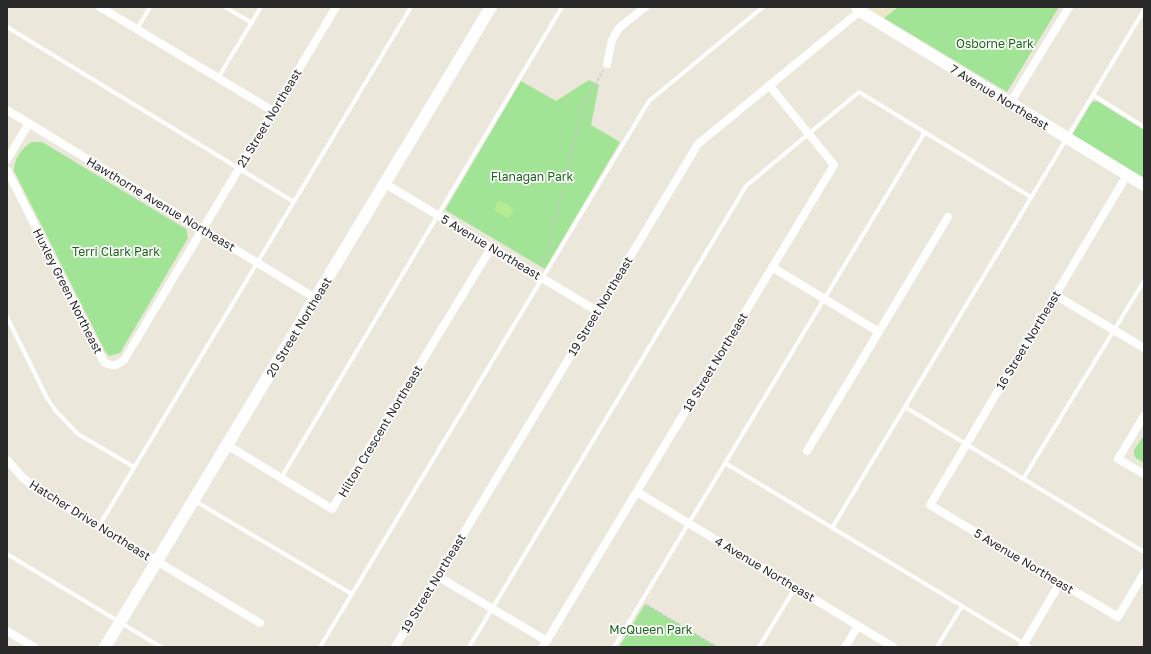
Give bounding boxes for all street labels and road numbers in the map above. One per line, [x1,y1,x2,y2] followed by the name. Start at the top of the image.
[948,61,1052,133] street label: 7 Avenue Northeast
[234,66,305,170] street label: 21 Street Northeast
[84,154,238,255] street label: Hawthorne Avenue Northeast
[438,211,544,283] street label: 5 Avenue Northeast
[30,226,106,356] street label: Huxley Green Northeast
[564,254,636,358] street label: 19 Street Northeast
[262,274,334,380] street label: 20 Street Northeast
[992,288,1064,392] street label: 16 Street Northeast
[679,310,751,414] street label: 18 Street Northeast
[335,362,425,500] street label: Hilton Crescent Northeast
[27,476,154,564] street label: Hatcher Drive Northeast
[971,525,1077,597] street label: 5 Avenue Northeast
[397,531,469,635] street label: 19 Street Northeast
[712,533,818,605] street label: 4 Avenue Northeast

